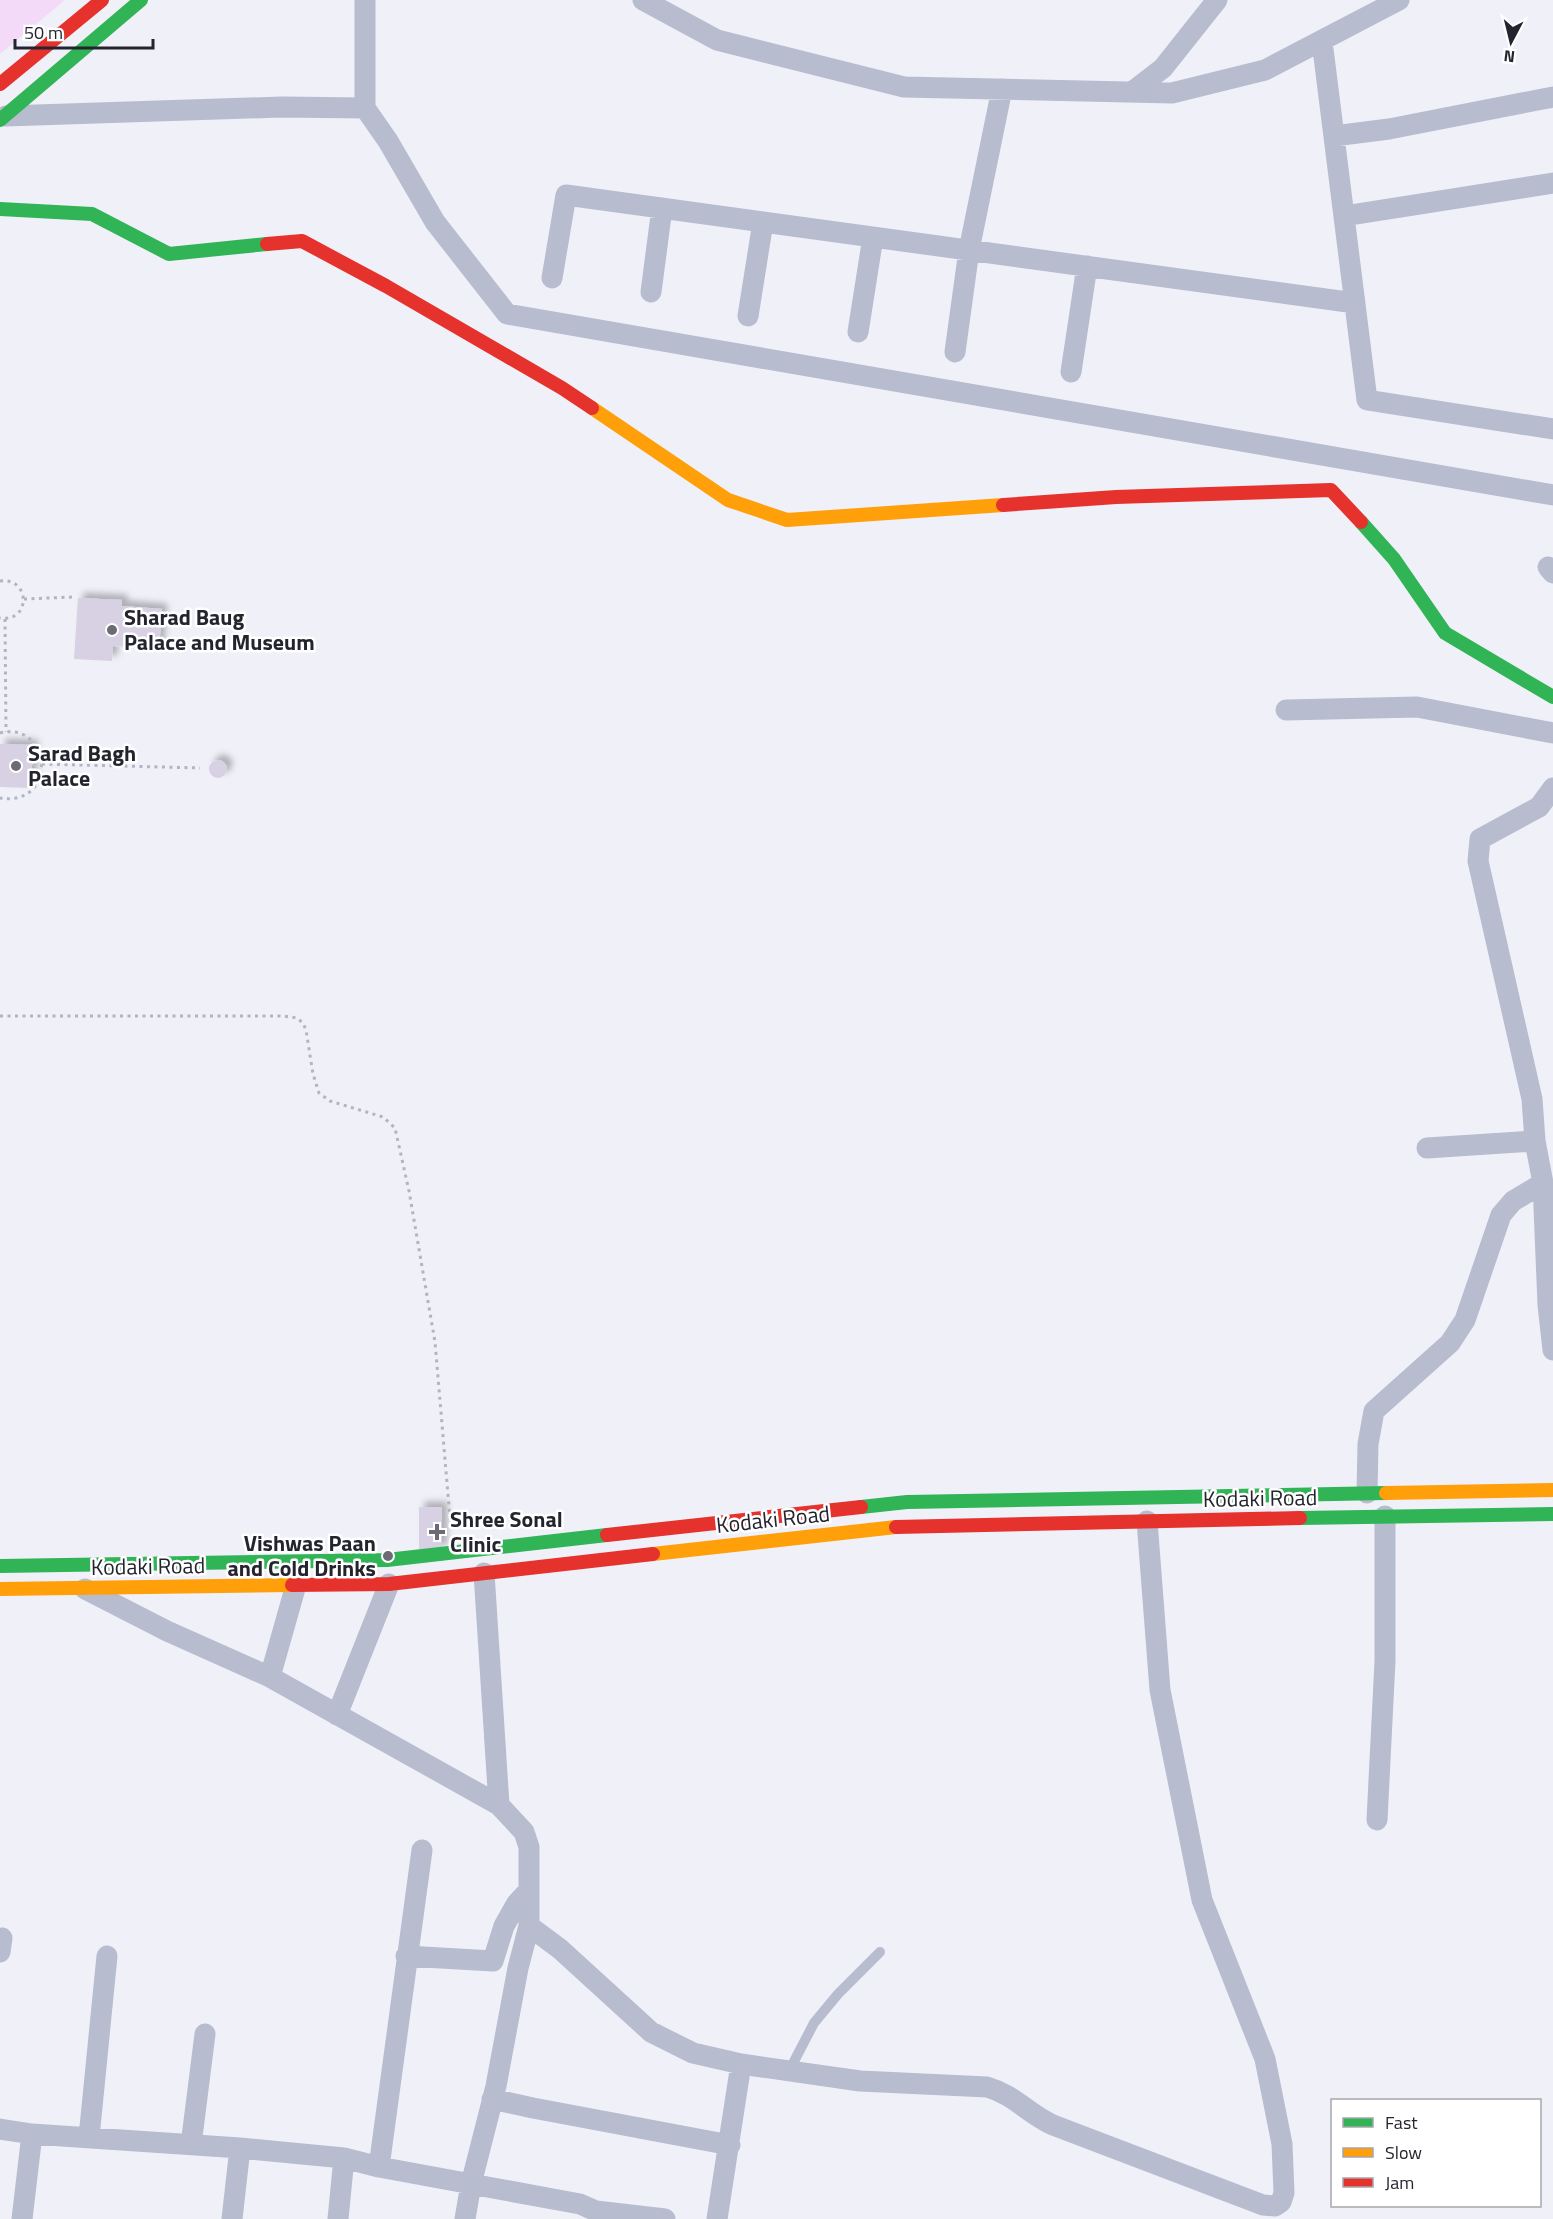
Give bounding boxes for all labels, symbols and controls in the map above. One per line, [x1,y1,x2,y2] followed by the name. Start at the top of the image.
[15,12,153,50] scale bar
[1481,12,1541,72] north arrow
[24,19,63,46] text: 50 m
[1502,44,1516,69] text: N
[124,600,315,659] place label: Sharad Baug Palace and Museum
[105,623,119,637] marker: Sharad Baug Palace and Museum
[28,736,136,795] place label: Sarad Bagh Palace
[9,759,23,773] marker: Sarad Bagh Palace
[1203,1480,1317,1516] street label: Kodaki Road
[714,1496,832,1542] street label: Kodaki Road
[450,1502,563,1561] place label: Shree Sonal Clinic
[428,1523,446,1541] marker: Shree Sonal Clinic
[228,1526,376,1585] place label: Vishwas Paan and Cold Drinks
[91,1548,205,1584] street label: Kodaki Road
[381,1549,395,1563] marker: Vishwas Paan and Cold Drinks
[1331,2099,1541,2207] legend
[1385,2109,1418,2136] text: Fast
[1385,2139,1422,2166] text: Slow
[1385,2169,1414,2196] text: Jam

